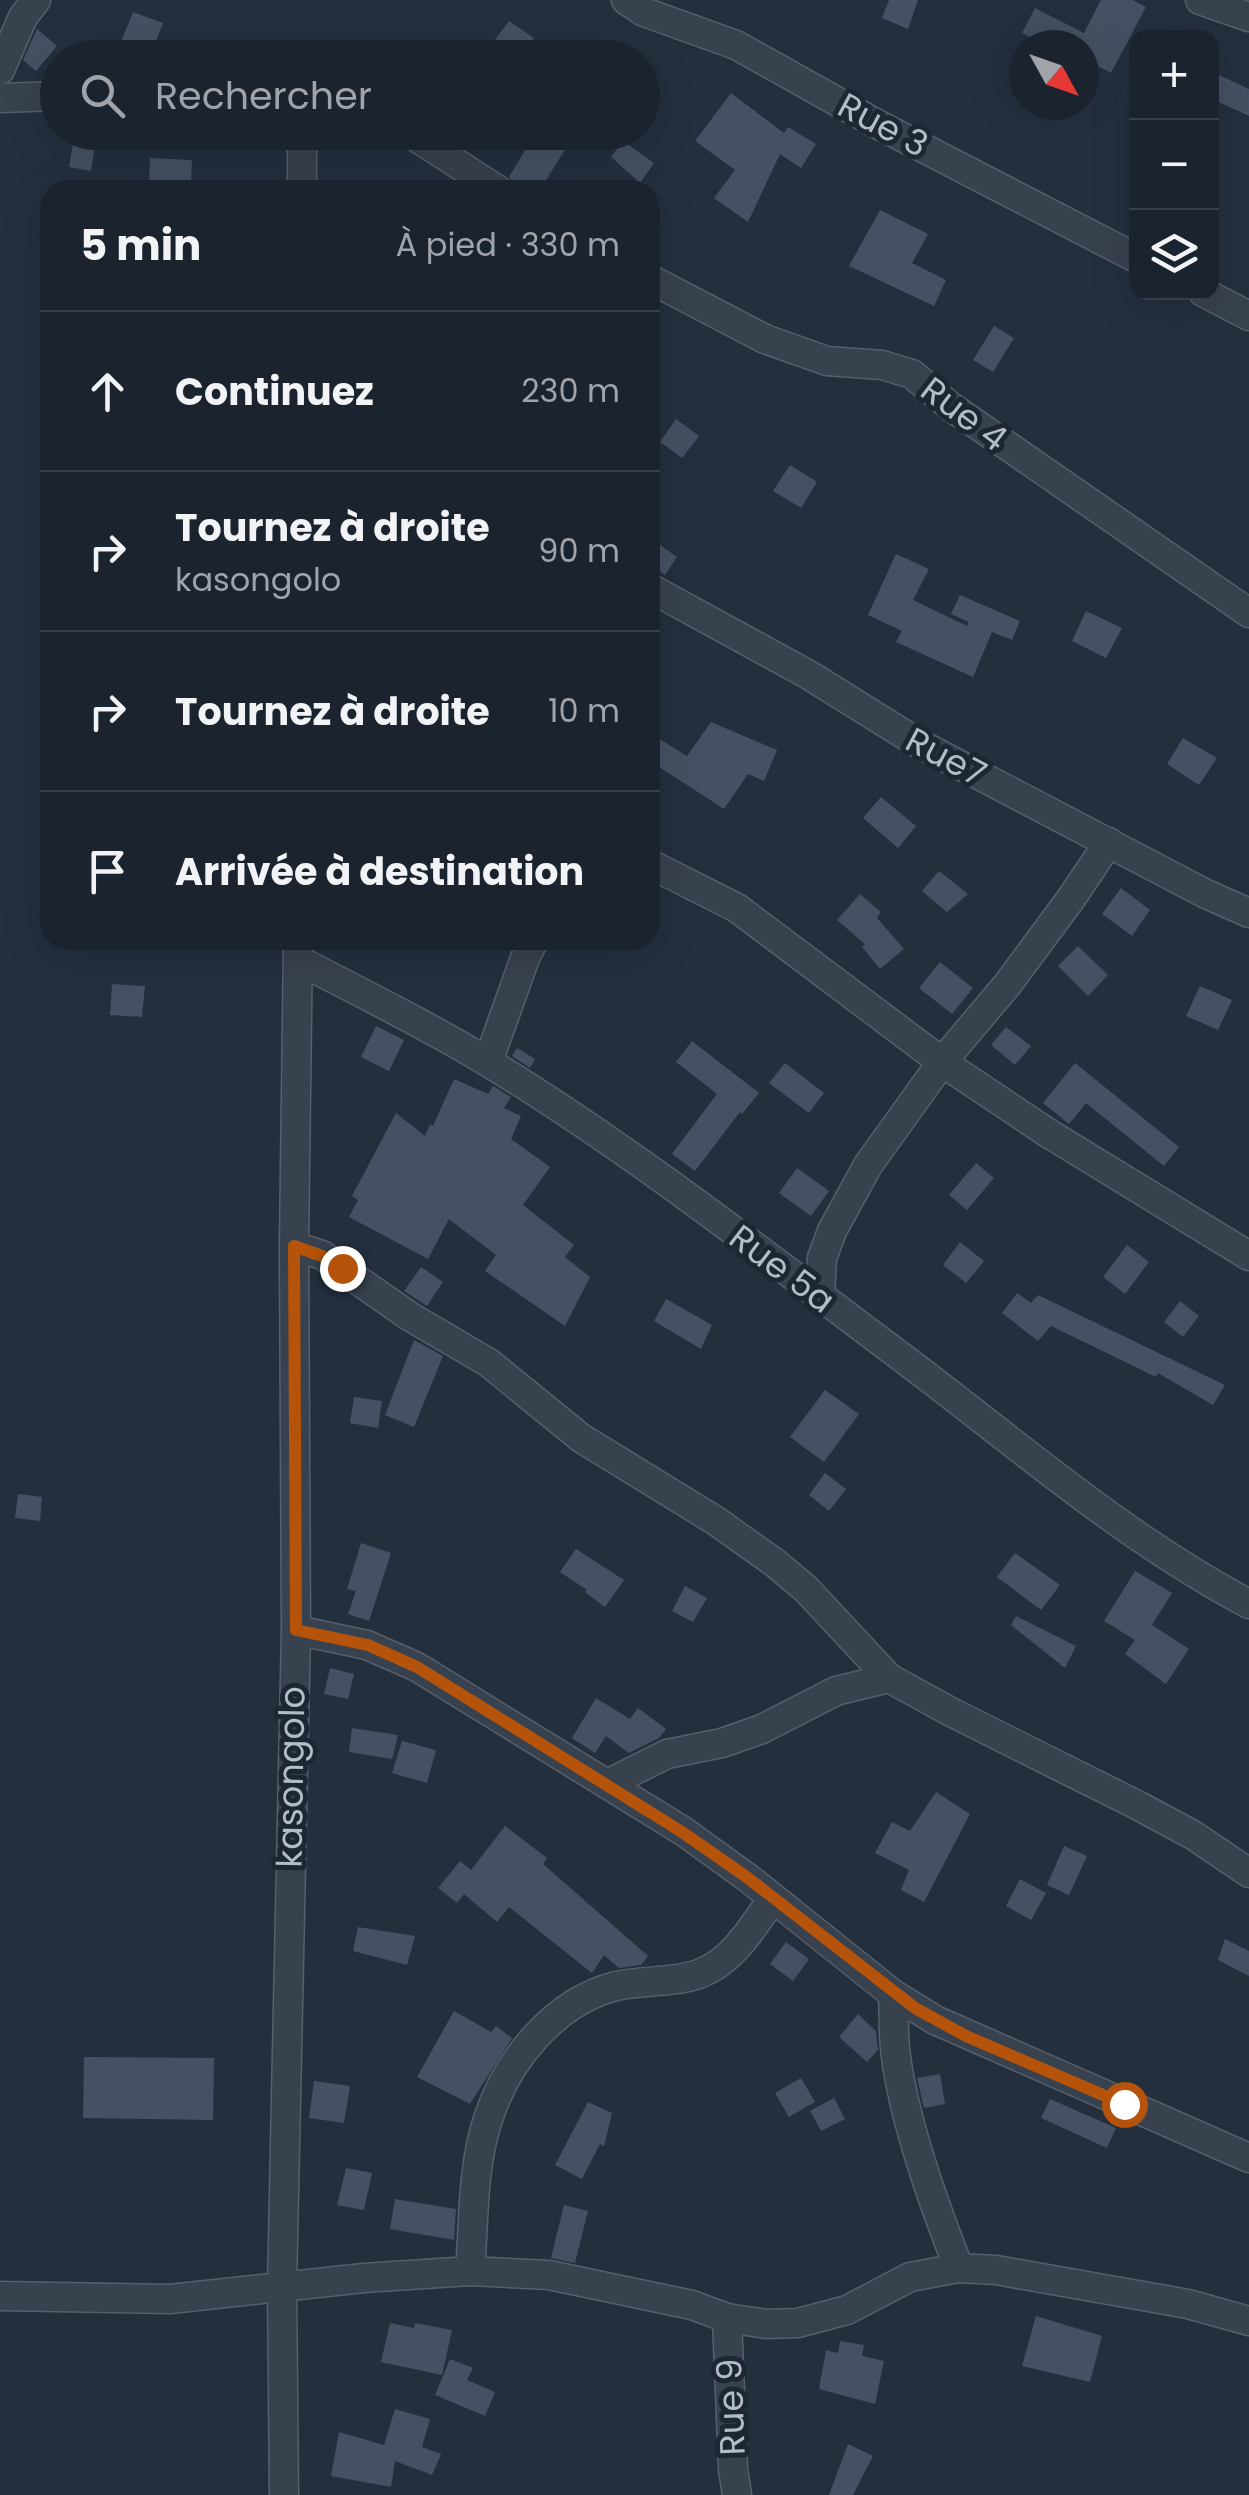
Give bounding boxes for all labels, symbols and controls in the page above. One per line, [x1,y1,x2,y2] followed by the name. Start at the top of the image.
[1009,30,1099,120] north arrow
[1129,30,1219,300] map controls
[1129,30,1219,120] button: +
[40,40,660,150] search box
[75,68,130,123] icon: search
[155,69,372,122] text: Rechercher
[830,81,937,169] street label: Rue 3
[1129,120,1219,210] button: −
[1129,210,1219,300] button: layers
[80,216,201,275] text: 5 min
[396,222,620,267] text: À pied · 330 m
[80,364,135,419] icon: ahead
[175,365,374,418] text: Continuez
[911,365,1018,462] street label: Rue 4
[521,368,620,413] text: 230 m
[175,501,490,554] text: Tournez à droite
[80,524,135,579] icon: right
[538,528,620,573] text: 90 m
[175,557,341,602] text: kasongolo
[80,684,135,739] icon: right
[175,685,490,738] text: Tournez à droite
[548,688,620,733] text: 10 m
[897,715,995,798] street label: Rue7
[80,844,135,899] icon: arrive
[175,845,584,898] text: Arrivée à destination
[719,1213,845,1324] street label: Rue 5a
[320,1246,366,1292] route end
[264,1686,317,1868] street label: kasongolo
[1102,2082,1148,2128] route start
[704,2358,757,2456] street label: Rue 9

